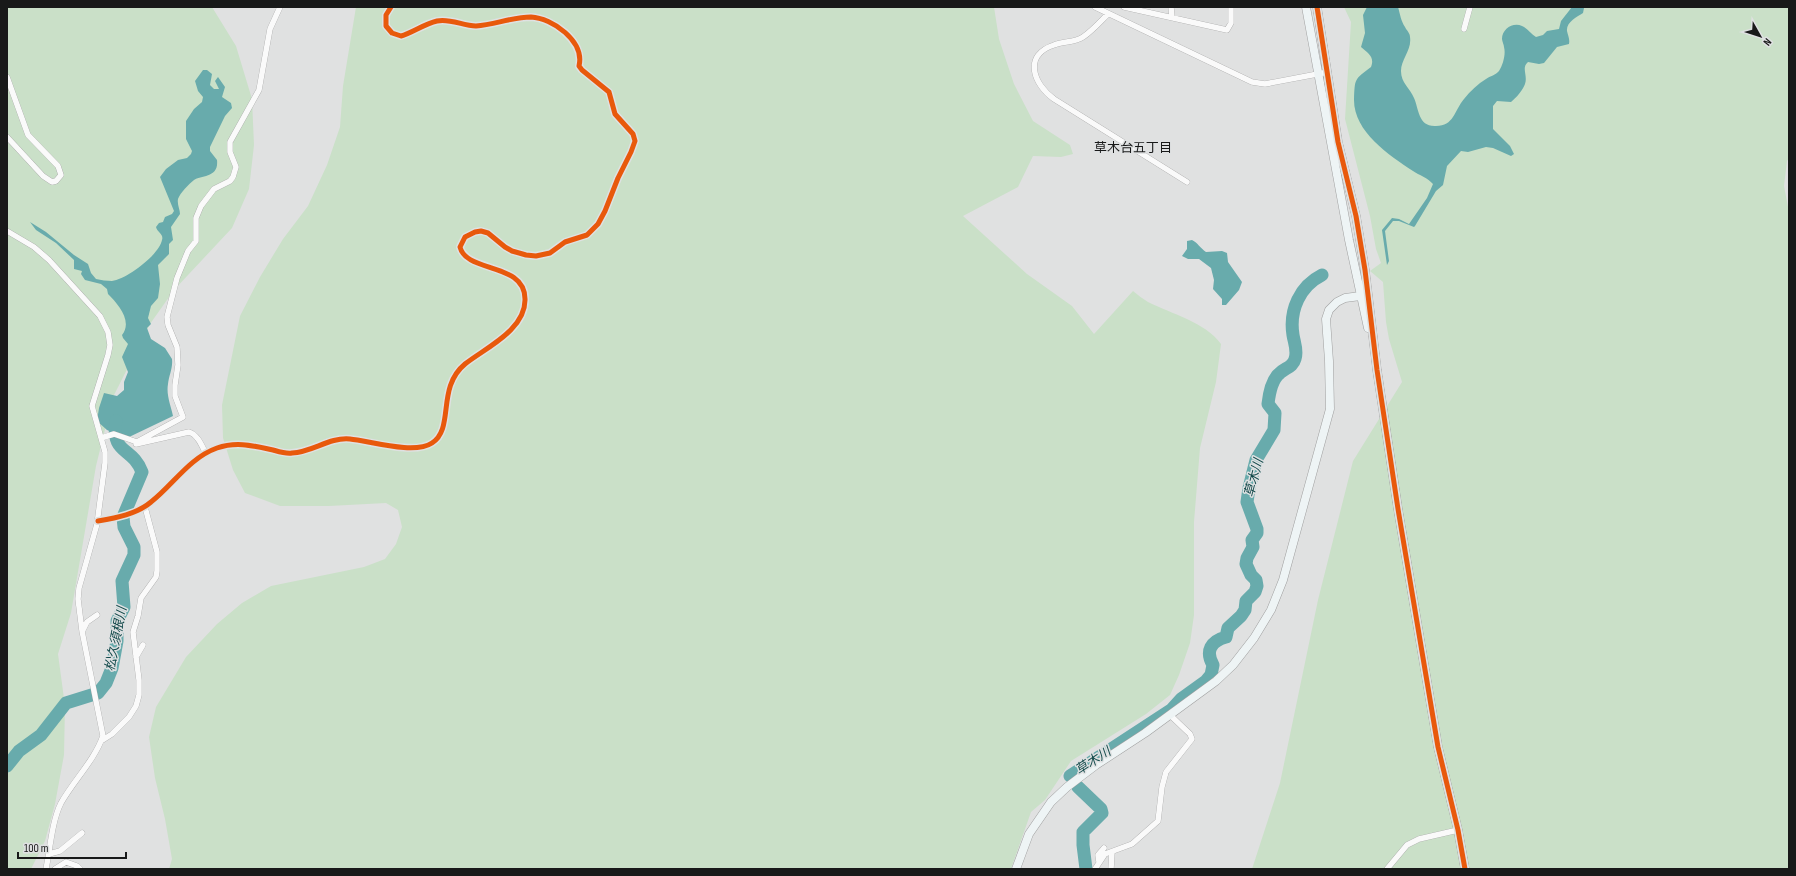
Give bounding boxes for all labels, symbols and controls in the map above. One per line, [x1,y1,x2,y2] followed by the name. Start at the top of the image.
[1740,16,1780,56] north arrow
[1760,36,1774,48] text: N
[1094,140,1172,156] district label: 草木台五丁目
[1241,455,1267,499] water label: 草木川
[102,604,130,672] water label: 松久須根川
[1072,743,1115,778] water label: 草木川
[18,834,126,860] scale bar
[24,841,49,856] text: 100 m

